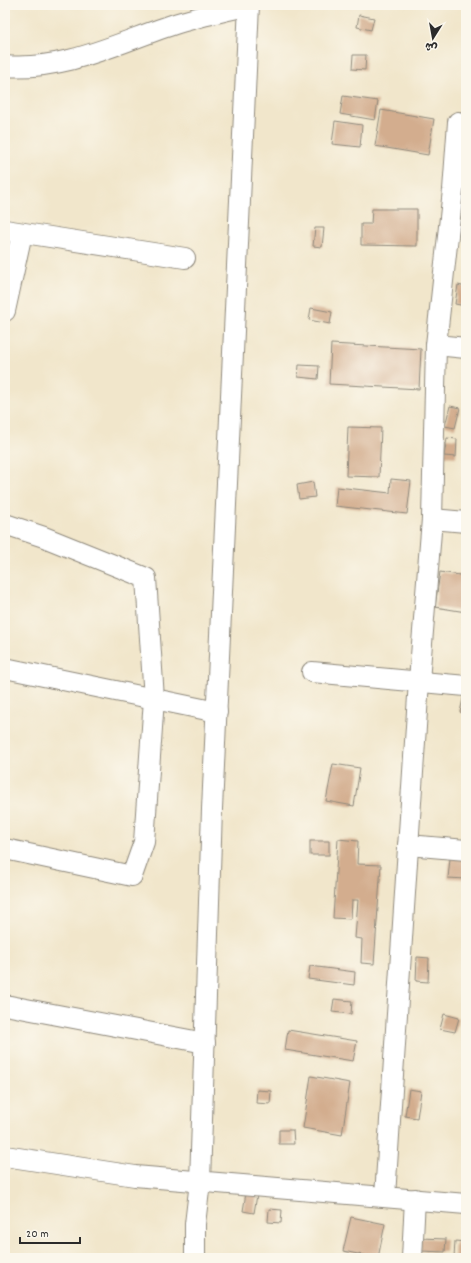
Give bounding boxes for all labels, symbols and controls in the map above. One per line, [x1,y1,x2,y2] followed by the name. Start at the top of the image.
[413,18,453,58] north arrow
[424,37,439,55] text: ش
[20,1219,80,1245] scale bar
[26,1226,49,1243] text: 20 m

